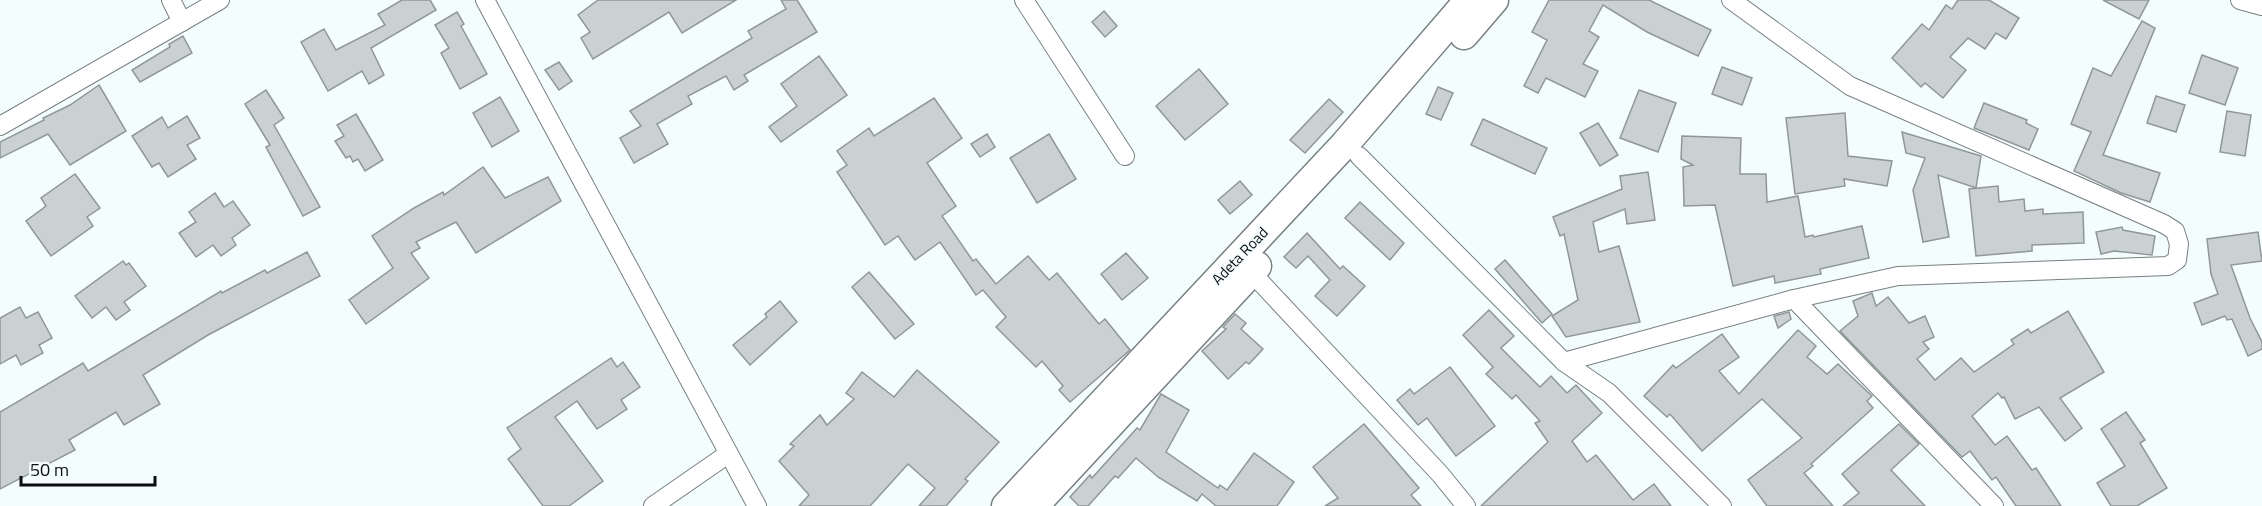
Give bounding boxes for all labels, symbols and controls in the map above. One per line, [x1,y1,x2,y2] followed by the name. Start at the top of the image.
[1206,221,1273,290] street label: Adeta Road
[21,449,154,487] scale bar
[30,456,69,483] text: 50 m

